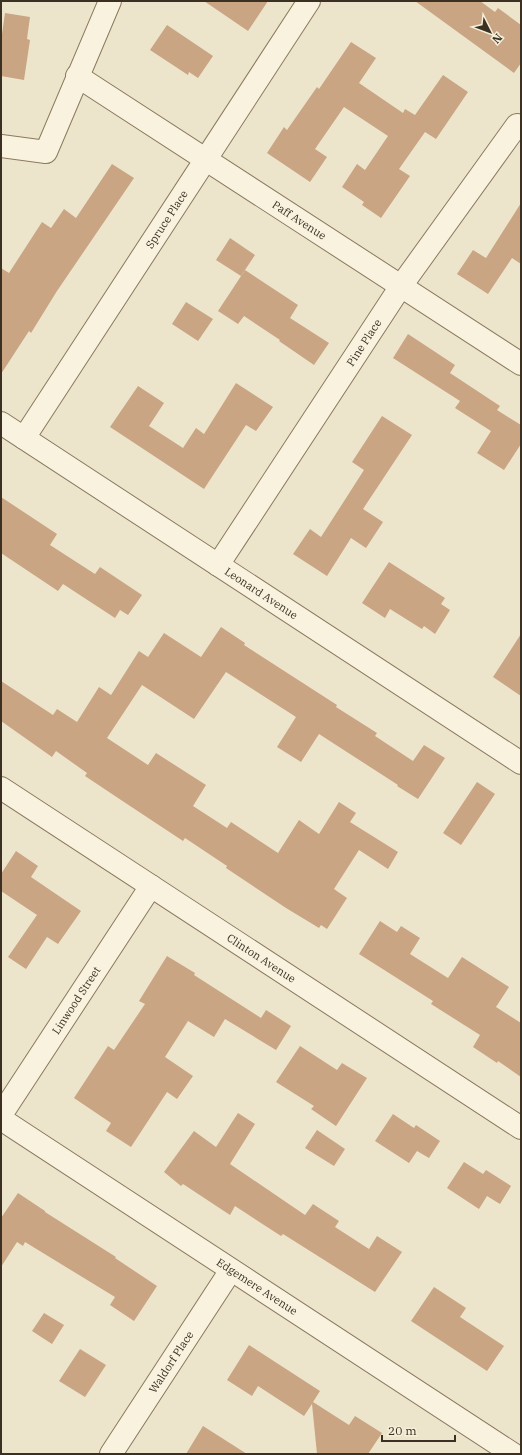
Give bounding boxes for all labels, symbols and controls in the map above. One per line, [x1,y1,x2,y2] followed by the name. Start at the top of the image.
[470,12,510,52] north arrow
[489,31,506,47] text: N
[142,187,191,251] street label: Spruce Place
[270,198,329,243] street label: Paff Avenue
[343,316,384,369] street label: Pine Place
[222,564,301,622] street label: Leonard Avenue
[224,931,298,986] street label: Clinton Avenue
[49,964,103,1037] street label: Linwood Street
[214,1255,300,1318] street label: Edgemere Avenue
[146,1328,196,1396] street label: Waldorf Place
[382,1417,455,1443] scale bar
[388,1423,417,1438] text: 20 m

